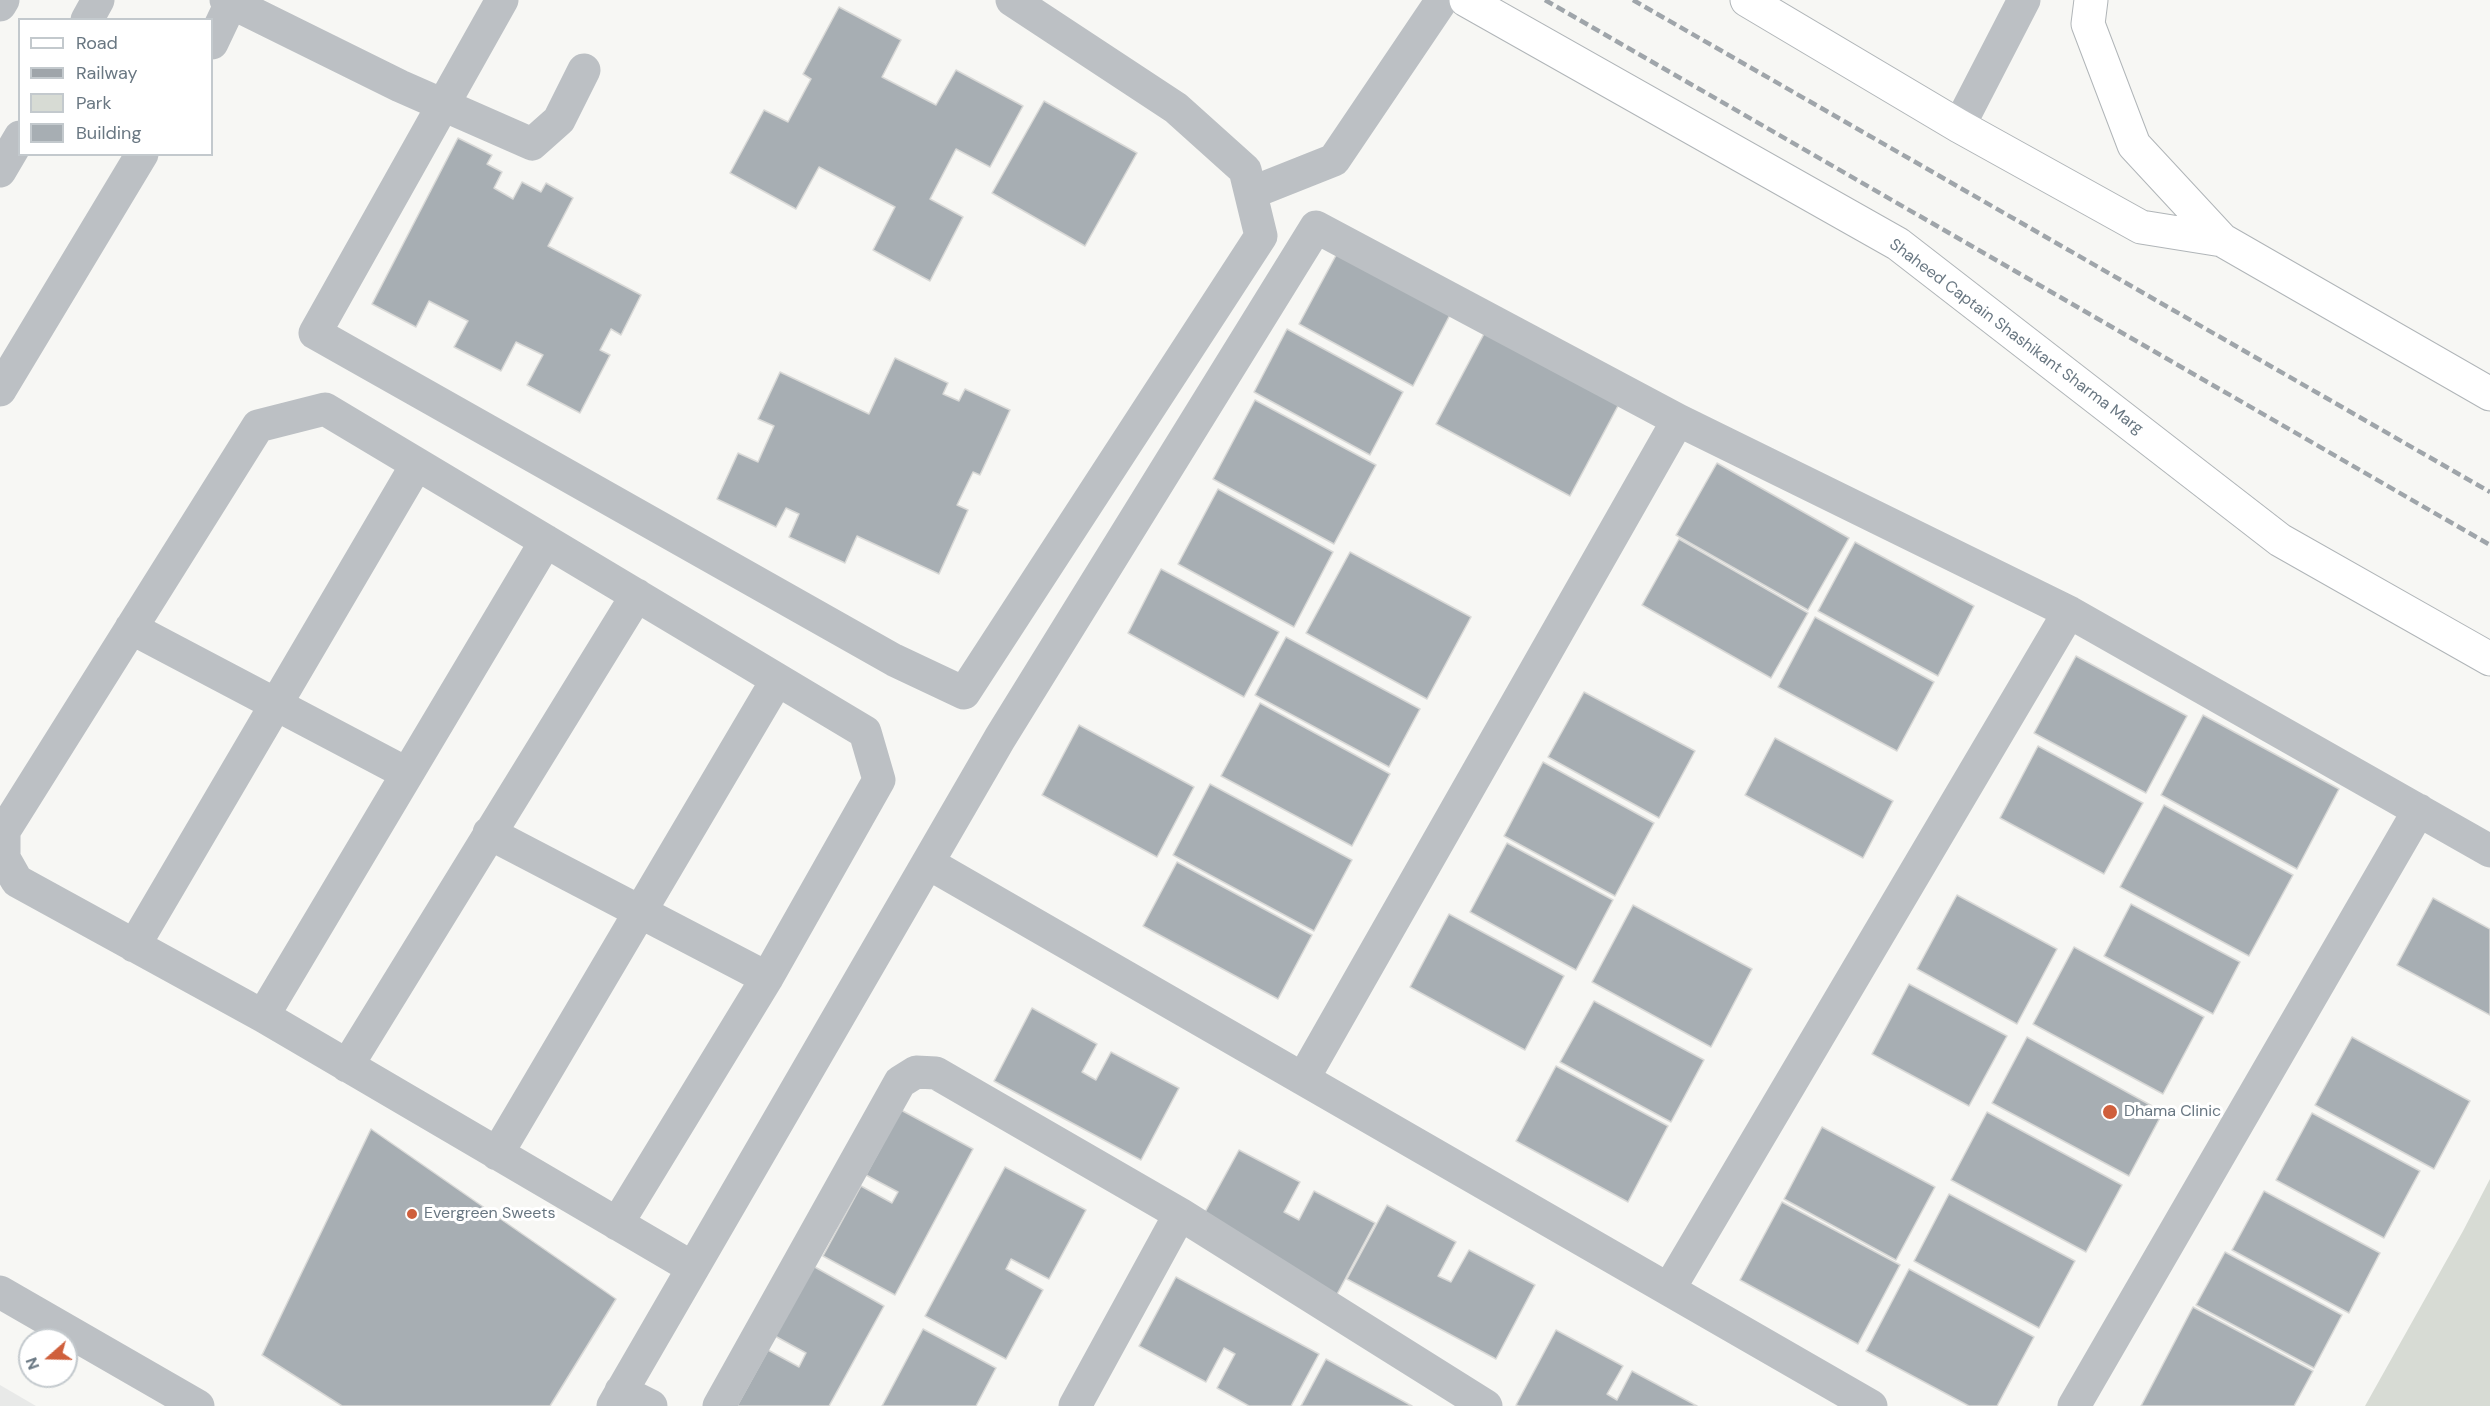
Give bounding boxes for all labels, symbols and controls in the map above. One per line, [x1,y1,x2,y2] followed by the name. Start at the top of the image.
[18,18,213,156] legend
[76,31,118,55] text: Road
[76,61,138,85] text: Railway
[76,91,112,115] text: Park
[76,121,141,145] text: Building
[1885,235,2147,439] street label: Shaheed Captain Shashikant Sharma Marg
[2124,1102,2221,1122] place label: Dhama Clinic
[2101,1103,2119,1121] marker: Dhama Clinic
[424,1204,555,1224] place label: Evergreen Sweets
[405,1207,419,1221] marker: Evergreen Sweets
[18,1328,78,1388] north arrow
[21,1355,44,1373] text: N

